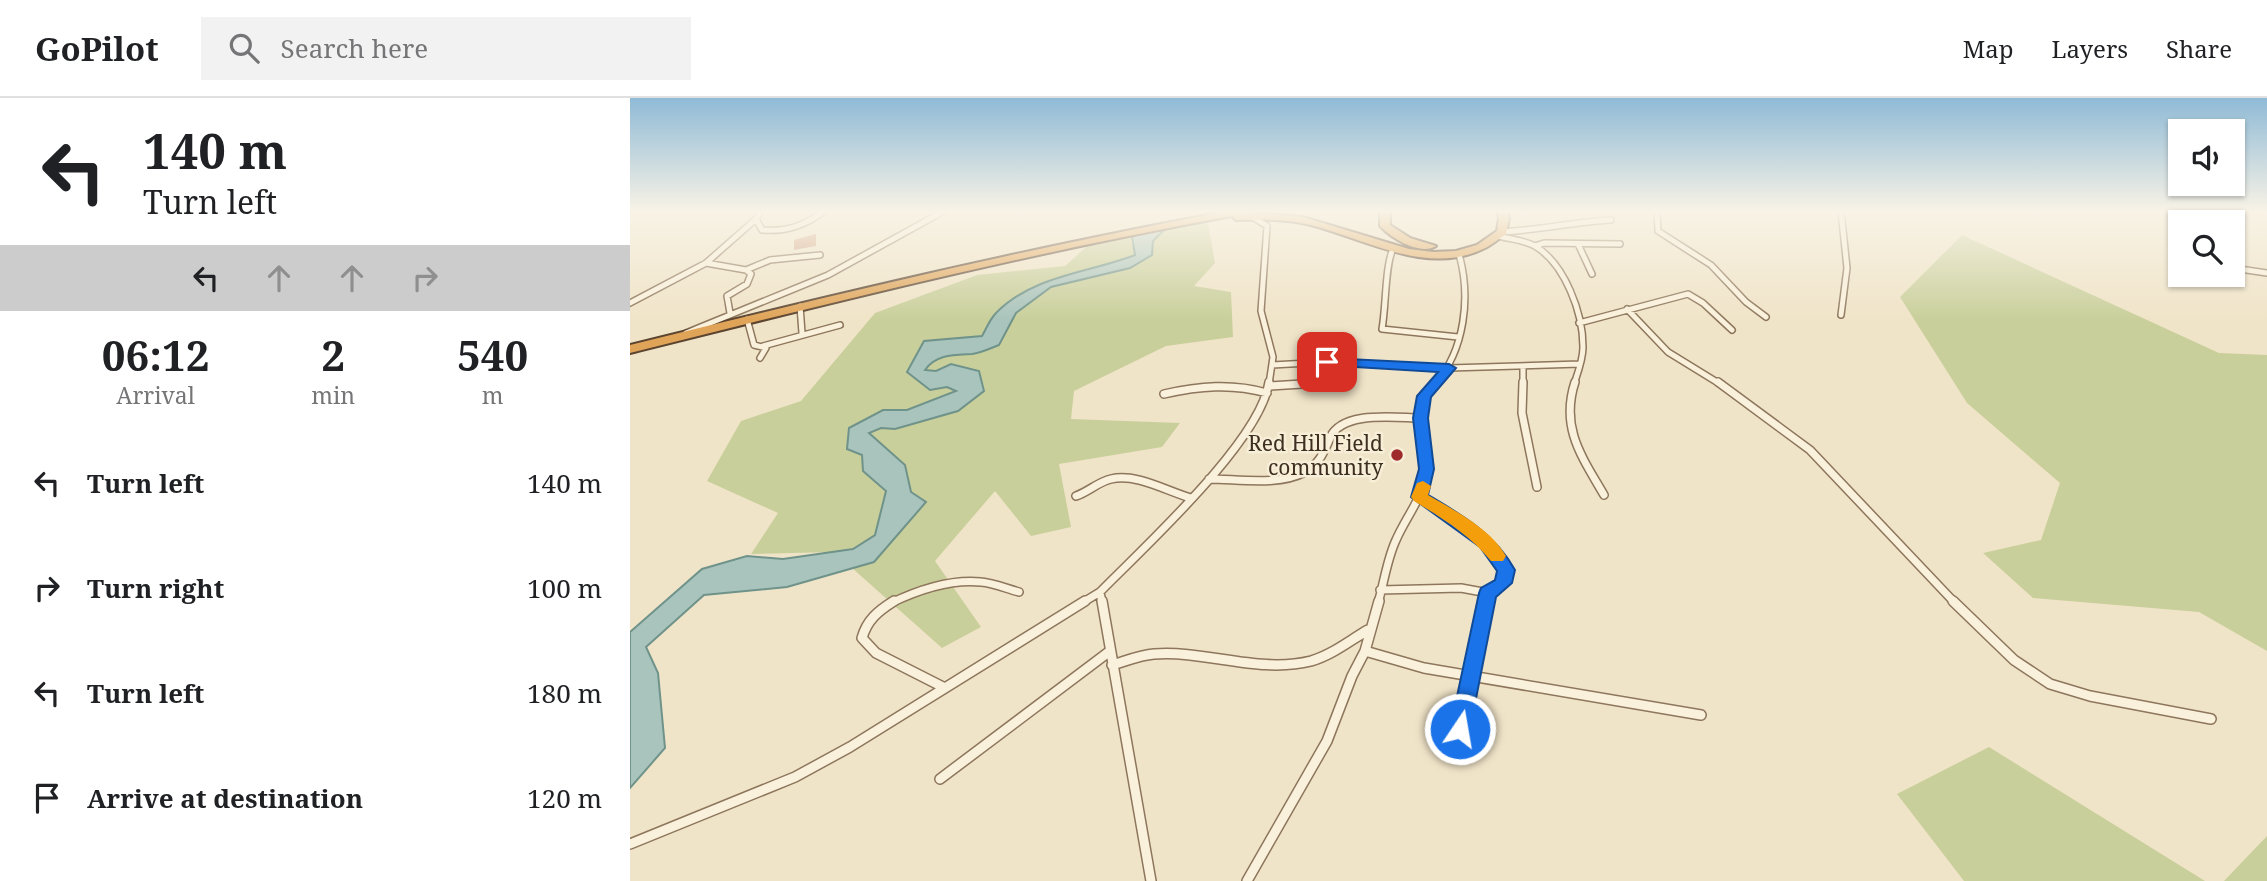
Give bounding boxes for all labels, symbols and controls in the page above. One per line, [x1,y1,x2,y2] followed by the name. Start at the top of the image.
[201,17,691,80] search box
[35,26,159,71] text: GoPilot
[225,29,263,67] icon: search
[281,30,428,66] text: Search here
[1963,32,2014,65] text: Map
[2052,32,2128,65] text: Layers
[2166,32,2232,65] text: Share
[143,117,287,183] text: 140 m
[2168,119,2245,287] map controls
[2168,119,2245,196] button: sound
[28,126,119,217] icon: left
[143,180,277,223] text: Turn left
[2168,210,2245,287] button: search
[187,259,225,297] icon: left
[260,259,298,297] icon: ahead
[333,259,371,297] icon: ahead
[406,259,444,297] icon: right
[102,326,209,383] text: 06:12
[321,326,345,383] text: 2
[457,326,528,383] text: 540
[1297,332,1357,392] pin
[1308,343,1346,381] icon: arrive
[116,379,195,411] text: Arrival
[311,379,355,411] text: min
[482,379,503,411] text: m
[1248,429,1383,481] place label: Red Hill Field community
[1389,447,1405,463] marker: Red Hill Field community
[28,464,66,502] icon: left
[87,465,204,501] text: Turn left
[527,465,602,501] text: 140 m
[28,569,66,607] icon: right
[87,570,224,606] text: Turn right
[527,570,602,606] text: 100 m
[28,674,66,712] icon: left
[87,675,204,711] text: Turn left
[527,675,602,711] text: 180 m
[1423,692,1497,766] position arrow
[28,779,66,817] icon: arrive
[87,780,363,816] text: Arrive at destination
[527,780,602,816] text: 120 m

